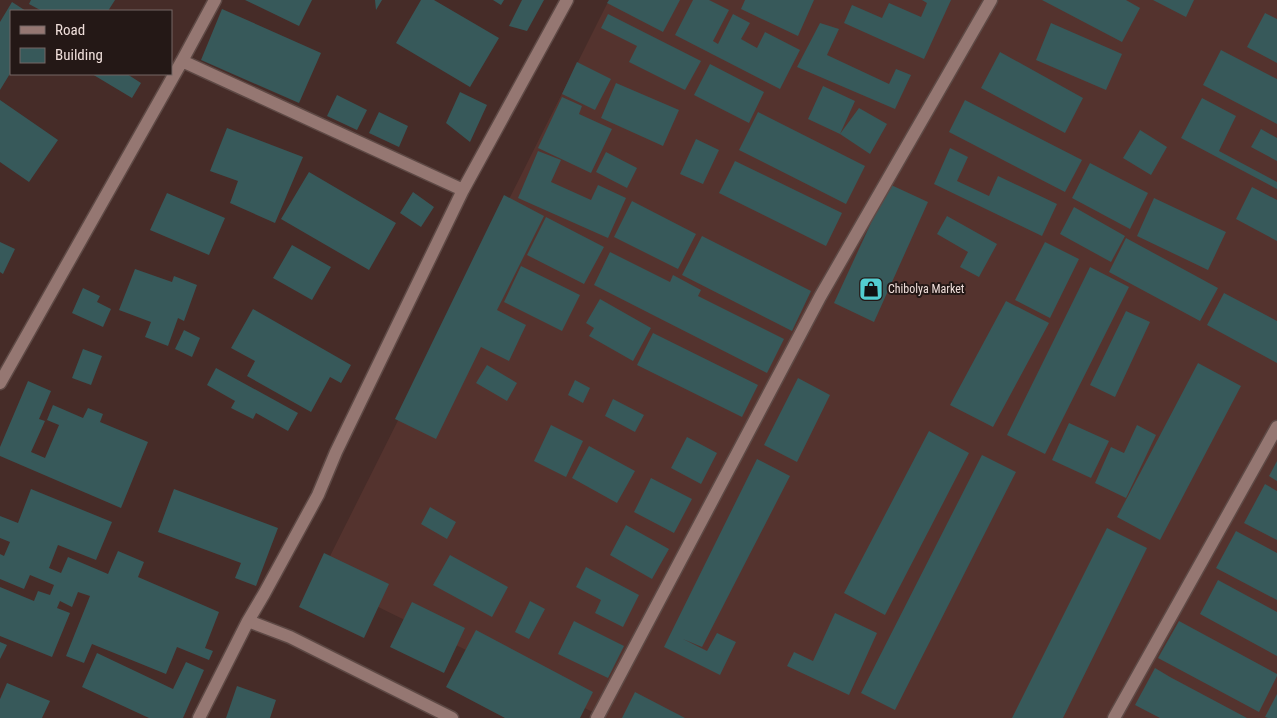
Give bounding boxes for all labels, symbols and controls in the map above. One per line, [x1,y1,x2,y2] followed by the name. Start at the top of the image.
[10,10,172,75] legend
[55,21,85,39] text: Road
[55,46,103,64] text: Building
[858,276,884,302] shop icon: Chibolya Market
[888,282,965,296] place label: Chibolya Market

